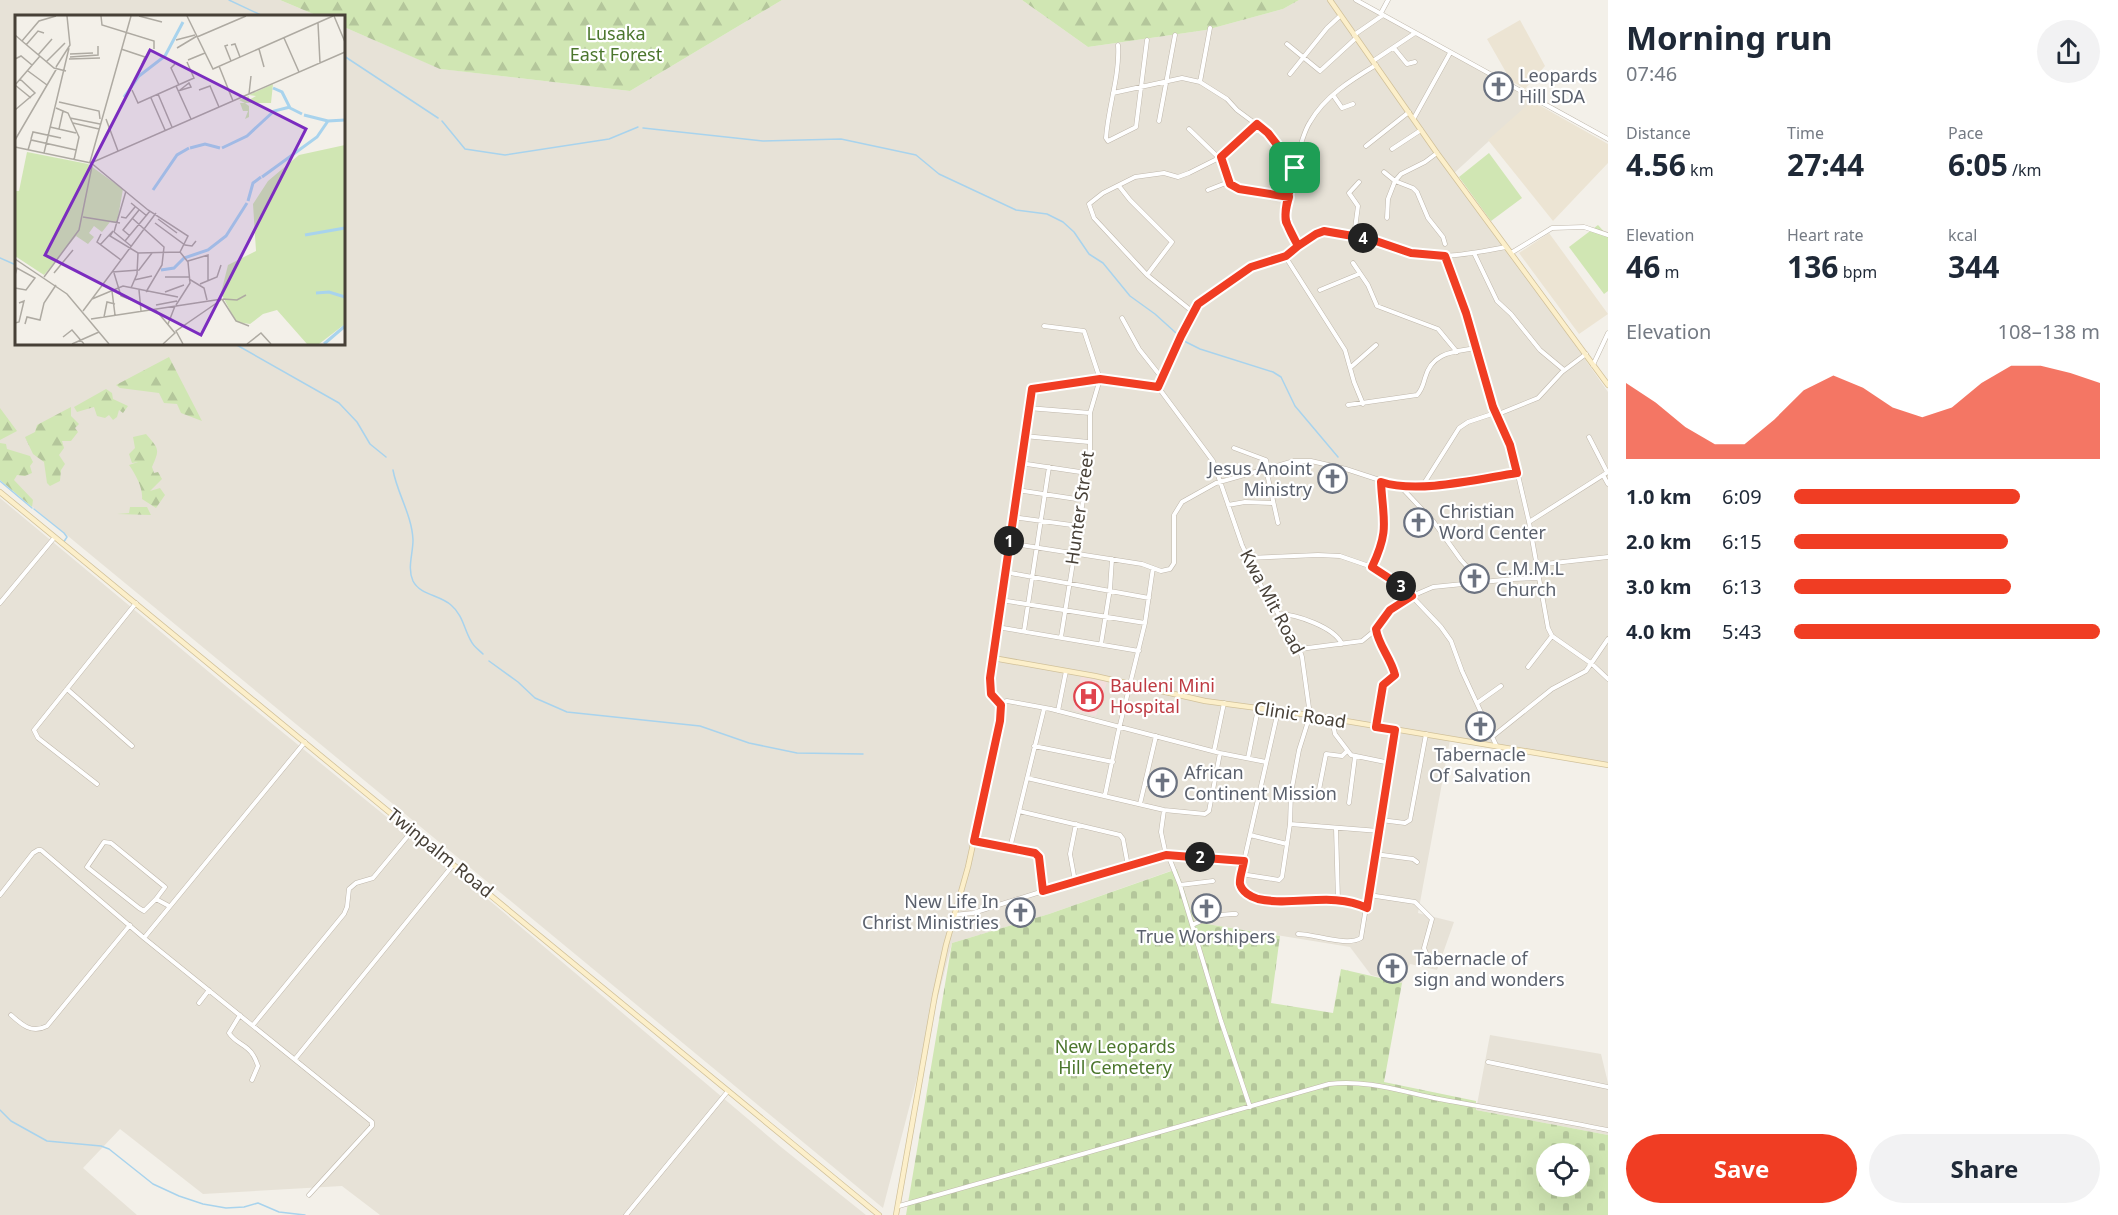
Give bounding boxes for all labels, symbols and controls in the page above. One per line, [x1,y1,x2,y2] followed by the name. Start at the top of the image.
[15,15,345,345] inset map
[1626,15,1832,60] text: Morning run
[2037,20,2100,83] button: share
[570,21,663,66] park label: Lusaka East Forest
[1626,60,1677,87] text: 07:46
[1519,63,1597,108] place label: Leopards Hill SDA
[1482,70,1514,102] church icon: Leopards Hill SDA
[1626,122,1691,144] text: Distance
[1787,122,1824,144] text: Time
[1948,122,1983,144] text: Pace
[1269,142,1320,193] pin
[1626,144,1686,185] text: 4.56
[1787,144,1864,185] text: 27:44
[1948,144,2008,185] text: 6:05
[1278,151,1311,184] icon: arrive
[1686,159,1714,181] text: km
[2008,159,2042,181] text: /km
[1348,223,1378,253] pin: 4
[1626,224,1694,246] text: Elevation
[1787,224,1863,246] text: Heart rate
[1948,224,1977,246] text: kcal
[1358,227,1368,249] text: 4
[1626,246,1660,287] text: 46
[1787,246,1838,287] text: 136
[1948,246,1999,287] text: 344
[1660,261,1679,283] text: m
[1838,261,1877,283] text: bpm
[1626,318,1711,345] text: Elevation
[1997,318,2100,345] text: 108–138 m
[1059,449,1099,566] street label: Hunter Street
[1206,456,1313,501] place label: Jesus Anoint Ministry
[1317,463,1349,495] church icon: Jesus Anoint Ministry
[1626,483,1692,510] text: 1.0 km
[1722,483,1762,510] text: 6:09
[1439,499,1546,544] place label: Christian Word Center
[1402,506,1434,538] church icon: Christian Word Center
[994,526,1024,556] pin: 1
[1626,528,1692,555] text: 2.0 km
[1722,528,1762,555] text: 6:15
[1004,530,1014,552] text: 1
[1235,545,1311,658] street label: Kwa Mit Road
[1496,556,1564,601] place label: C.M.M.L Church
[1459,563,1491,595] church icon: C.M.M.L Church
[1386,571,1416,601] pin: 3
[1626,573,1692,600] text: 3.0 km
[1722,573,1762,600] text: 6:13
[1396,575,1406,597] text: 3
[1626,618,1692,645] text: 4.0 km
[1722,618,1762,645] text: 5:43
[1110,673,1215,718] place label: Bauleni Mini Hospital
[1073,680,1105,712] hospital icon: Bauleni Mini Hospital
[1252,695,1348,733] street label: Clinic Road
[1464,710,1496,742] church icon: Tabernacle Of Salvation
[1429,742,1531,787] place label: Tabernacle Of Salvation
[1184,760,1337,805] place label: African Continent Mission
[1147,767,1179,799] church icon: African Continent Mission
[383,802,499,902] street label: Twinpalm Road
[1185,842,1215,872] pin: 2
[1195,846,1205,868] text: 2
[862,889,999,934] place label: New Life In Christ Ministries
[1190,892,1222,924] church icon: True Worshipers
[1004,896,1036,928] church icon: New Life In Christ Ministries
[1137,924,1275,948] place label: True Worshipers
[1414,946,1565,991] place label: Tabernacle of sign and wonders
[1377,953,1409,985] church icon: Tabernacle of sign and wonders
[1055,1034,1175,1079] park label: New Leopards Hill Cemetery
[1626,1134,1857,1203] button: Save
[1869,1134,2100,1203] button: Share
[1536,1143,1590,1197] map controls
[1536,1143,1590,1197] button: locate

